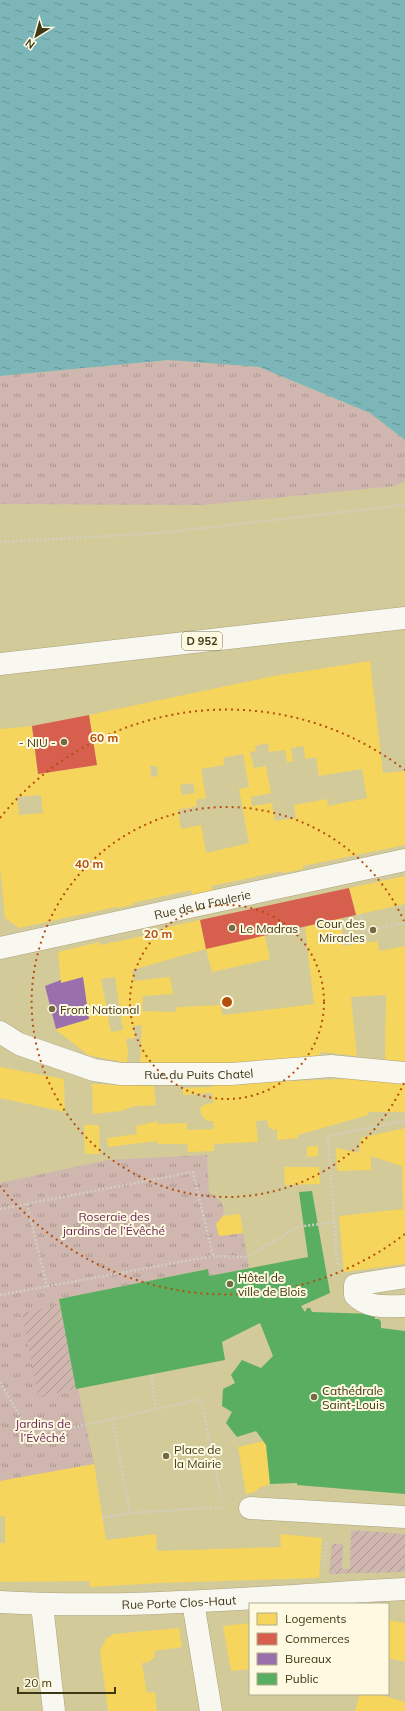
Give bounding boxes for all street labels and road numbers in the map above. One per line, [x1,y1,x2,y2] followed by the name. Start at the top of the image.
[182,632,222,650] road number: D 952
[153,886,252,922] street label: Rue de la Foulerie
[144,1065,254,1082] street label: Rue du Puits Chatel
[122,1592,236,1612] street label: Rue Porte Clos-Haut

